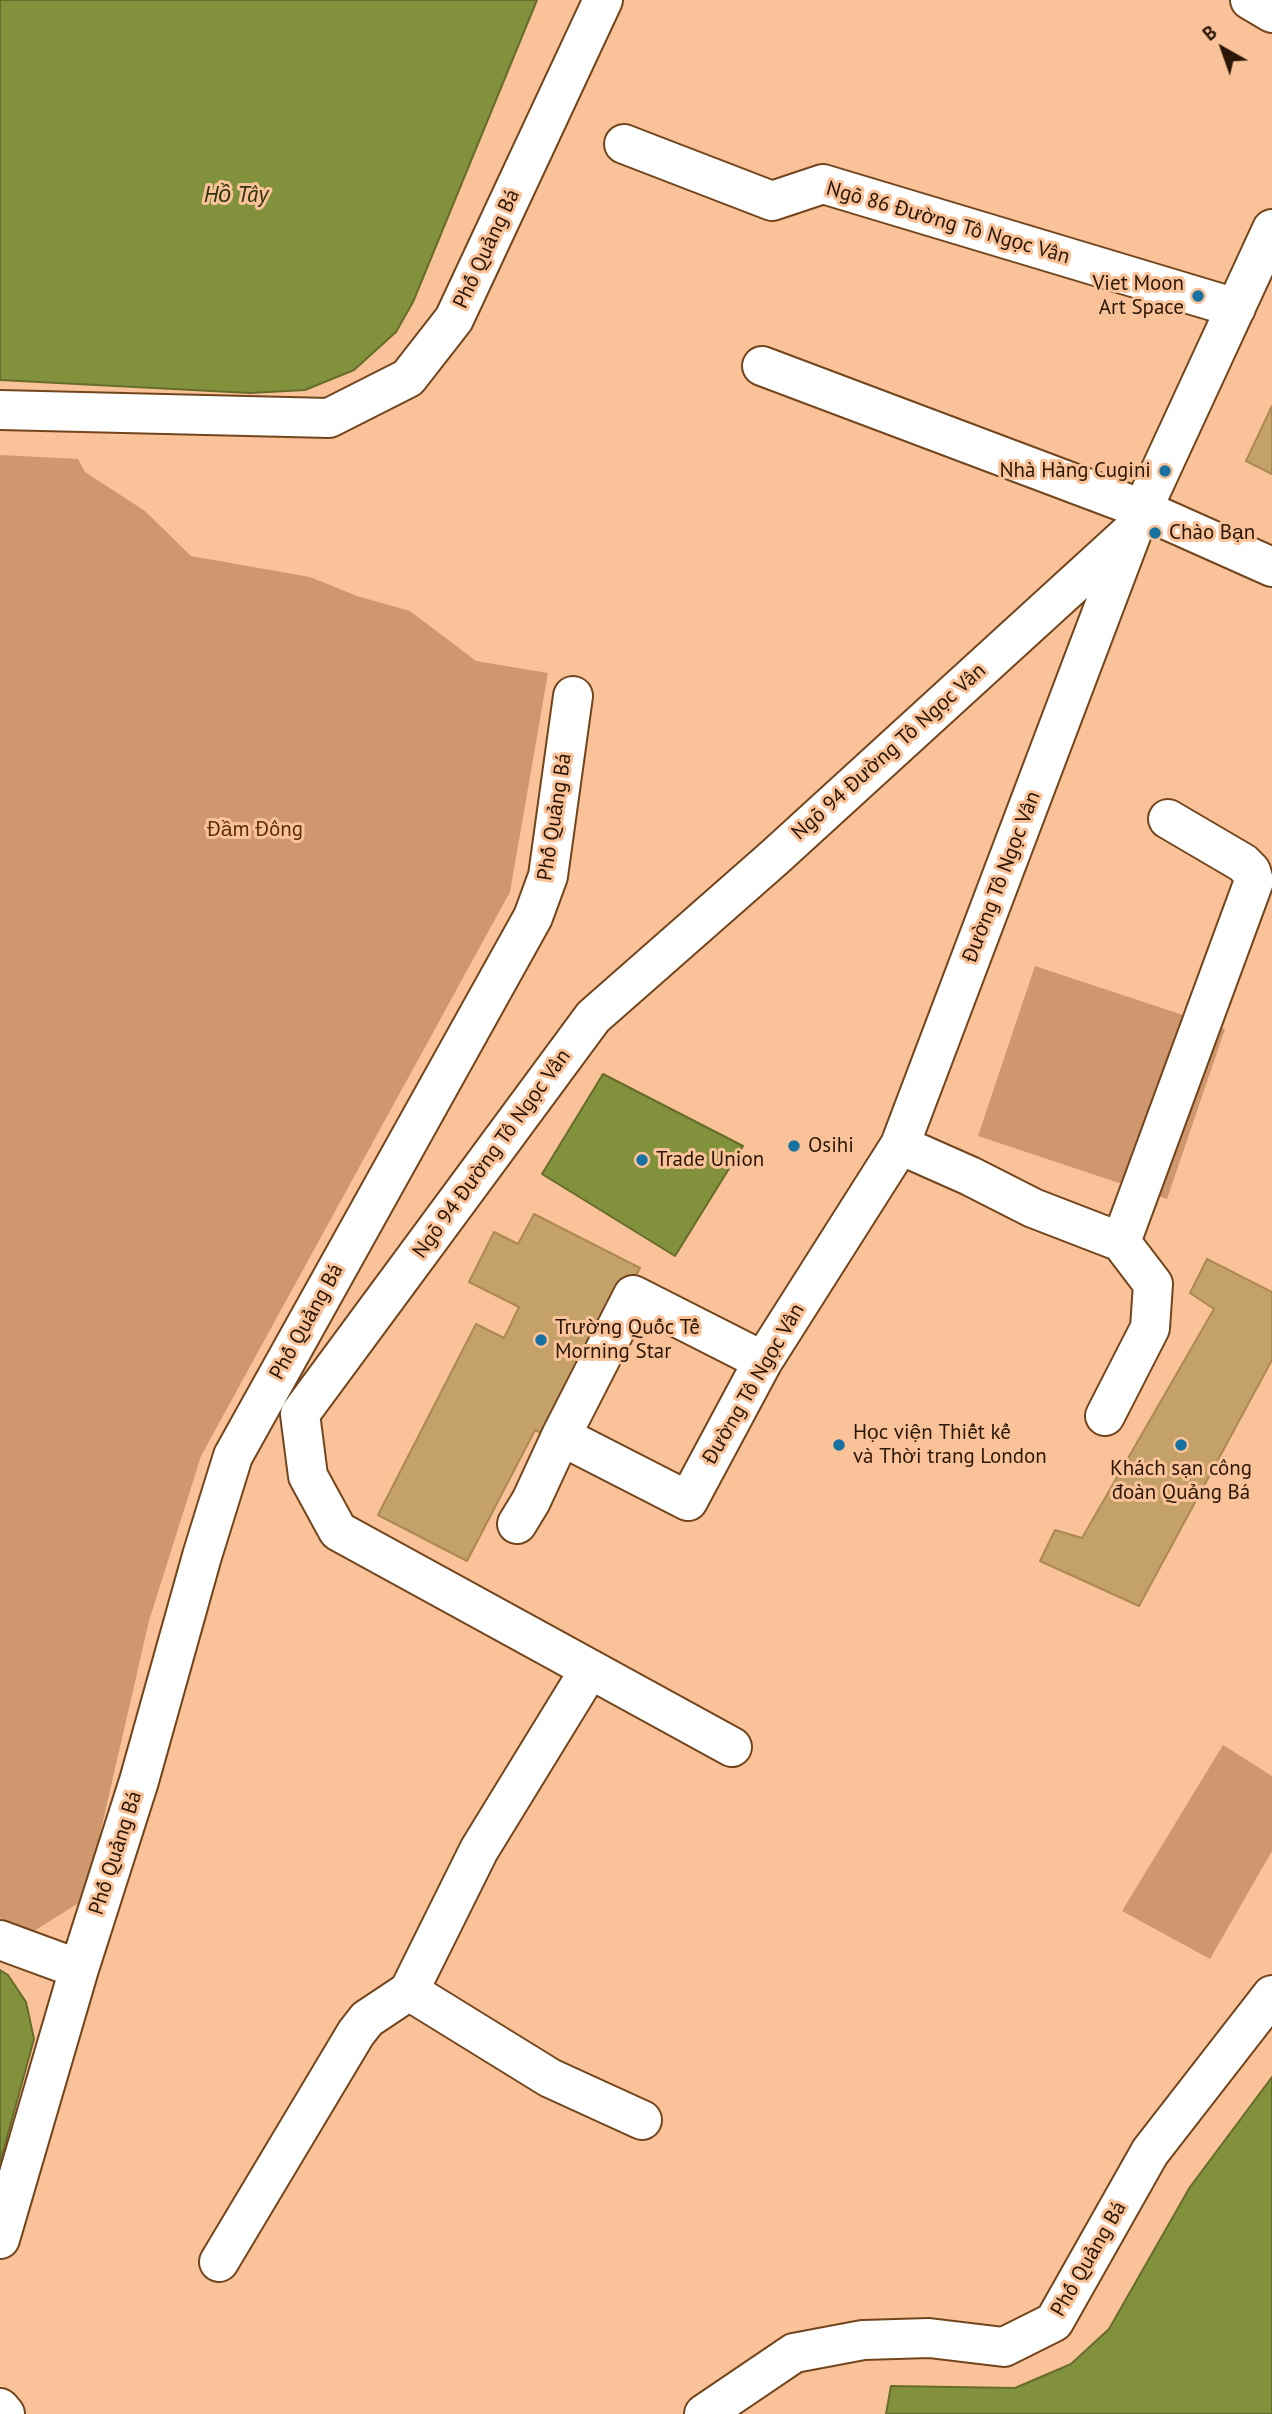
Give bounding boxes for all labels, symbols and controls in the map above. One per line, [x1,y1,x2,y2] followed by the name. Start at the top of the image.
[1188,14,1258,84] north arrow
[1197,20,1222,46] text: B
[823,176,1073,270] street label: Ngõ 86 Đường Tô Ngọc Vân
[204,181,268,209] water label: Hồ Tây
[448,185,526,313] street label: Phố Quảng Bá
[1092,271,1184,321] place label: Viet Moon Art Space
[1190,288,1206,304] marker: Viet Moon Art Space
[999,458,1151,484] place label: Nhà Hàng Cugini
[1157,463,1173,479] marker: Nhà Hàng Cugini
[1169,520,1255,546] place label: Chào Bạn
[1147,525,1163,541] marker: Chào Bạn
[787,658,991,846] street label: Ngõ 94 Đường Tô Ngọc Vân
[533,752,577,882] street label: Phố Quảng Bá
[958,788,1046,966] street label: Đường Tô Ngọc Vân
[207,817,303,843] park label: Đầm Đông
[408,1045,576,1263] street label: Ngõ 94 Đường Tô Ngọc Vân
[808,1133,854,1159] place label: Osihi
[786,1138,802,1154] marker: Osihi
[656,1147,764,1173] place label: Trade Union
[634,1152,650,1168] marker: Trade Union
[265,1260,349,1384] street label: Phố Quảng Bá
[698,1299,810,1469] street label: Đường Tô Ngọc Vân
[555,1315,700,1365] place label: Trường Quốc Tế Morning Star
[533,1332,549,1348] marker: Trường Quốc Tế Morning Star
[853,1420,1047,1470] place label: Học viện Thiết kế và Thời trang London
[831,1437,847,1453] marker: Học viện Thiết kế và Thời trang London
[1173,1437,1189,1453] marker: Khách sạn công đoàn Quảng Bá
[1110,1456,1252,1506] place label: Khách sạn công đoàn Quảng Bá
[84,1788,148,1918] street label: Phố Quảng Bá
[1046,2197,1132,2321] street label: Phố Quảng Bá

